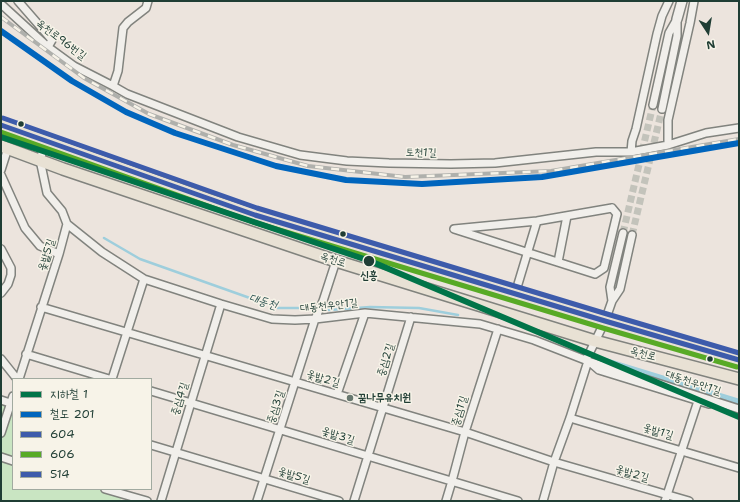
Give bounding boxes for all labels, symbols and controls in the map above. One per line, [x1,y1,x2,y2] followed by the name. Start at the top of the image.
[688,12,728,52] north arrow
[33,17,89,63] street label: 옥천로96번길
[705,36,716,52] text: N
[16,119,26,129] unlabelled marker
[405,146,437,160] street label: 토천1길
[338,229,348,239] unlabelled marker
[36,237,58,273] street label: 옻밭5길
[318,250,348,270] street label: 옥천로
[362,254,376,268] marker: 신흥
[360,269,378,283] place label: 신흥
[247,291,279,313] water label: 대동천
[300,296,358,316] street label: 대동천우안1길
[375,342,397,378] street label: 중심2길
[628,344,658,364] street label: 옥천로
[705,354,715,364] unlabelled marker
[305,368,341,390] street label: 옻밭2길
[664,368,722,398] street label: 대동천우안1길
[12,378,152,490] legend
[169,381,191,417] street label: 중심4길
[50,386,88,402] text: 지하철 1
[264,389,288,425] street label: 중심3길
[358,391,411,405] place label: 꿈나무유치원
[345,393,355,403] marker: 꿈나무유치원
[449,394,471,428] street label: 중심1길
[50,406,94,422] text: 철도 201
[641,421,675,443] street label: 옻밭1길
[320,425,356,447] street label: 옻밭3길
[50,426,75,442] text: 604
[50,446,75,462] text: 606
[614,463,650,485] street label: 옻밭2길
[276,465,312,487] street label: 옻밭5길
[50,466,70,482] text: 514

